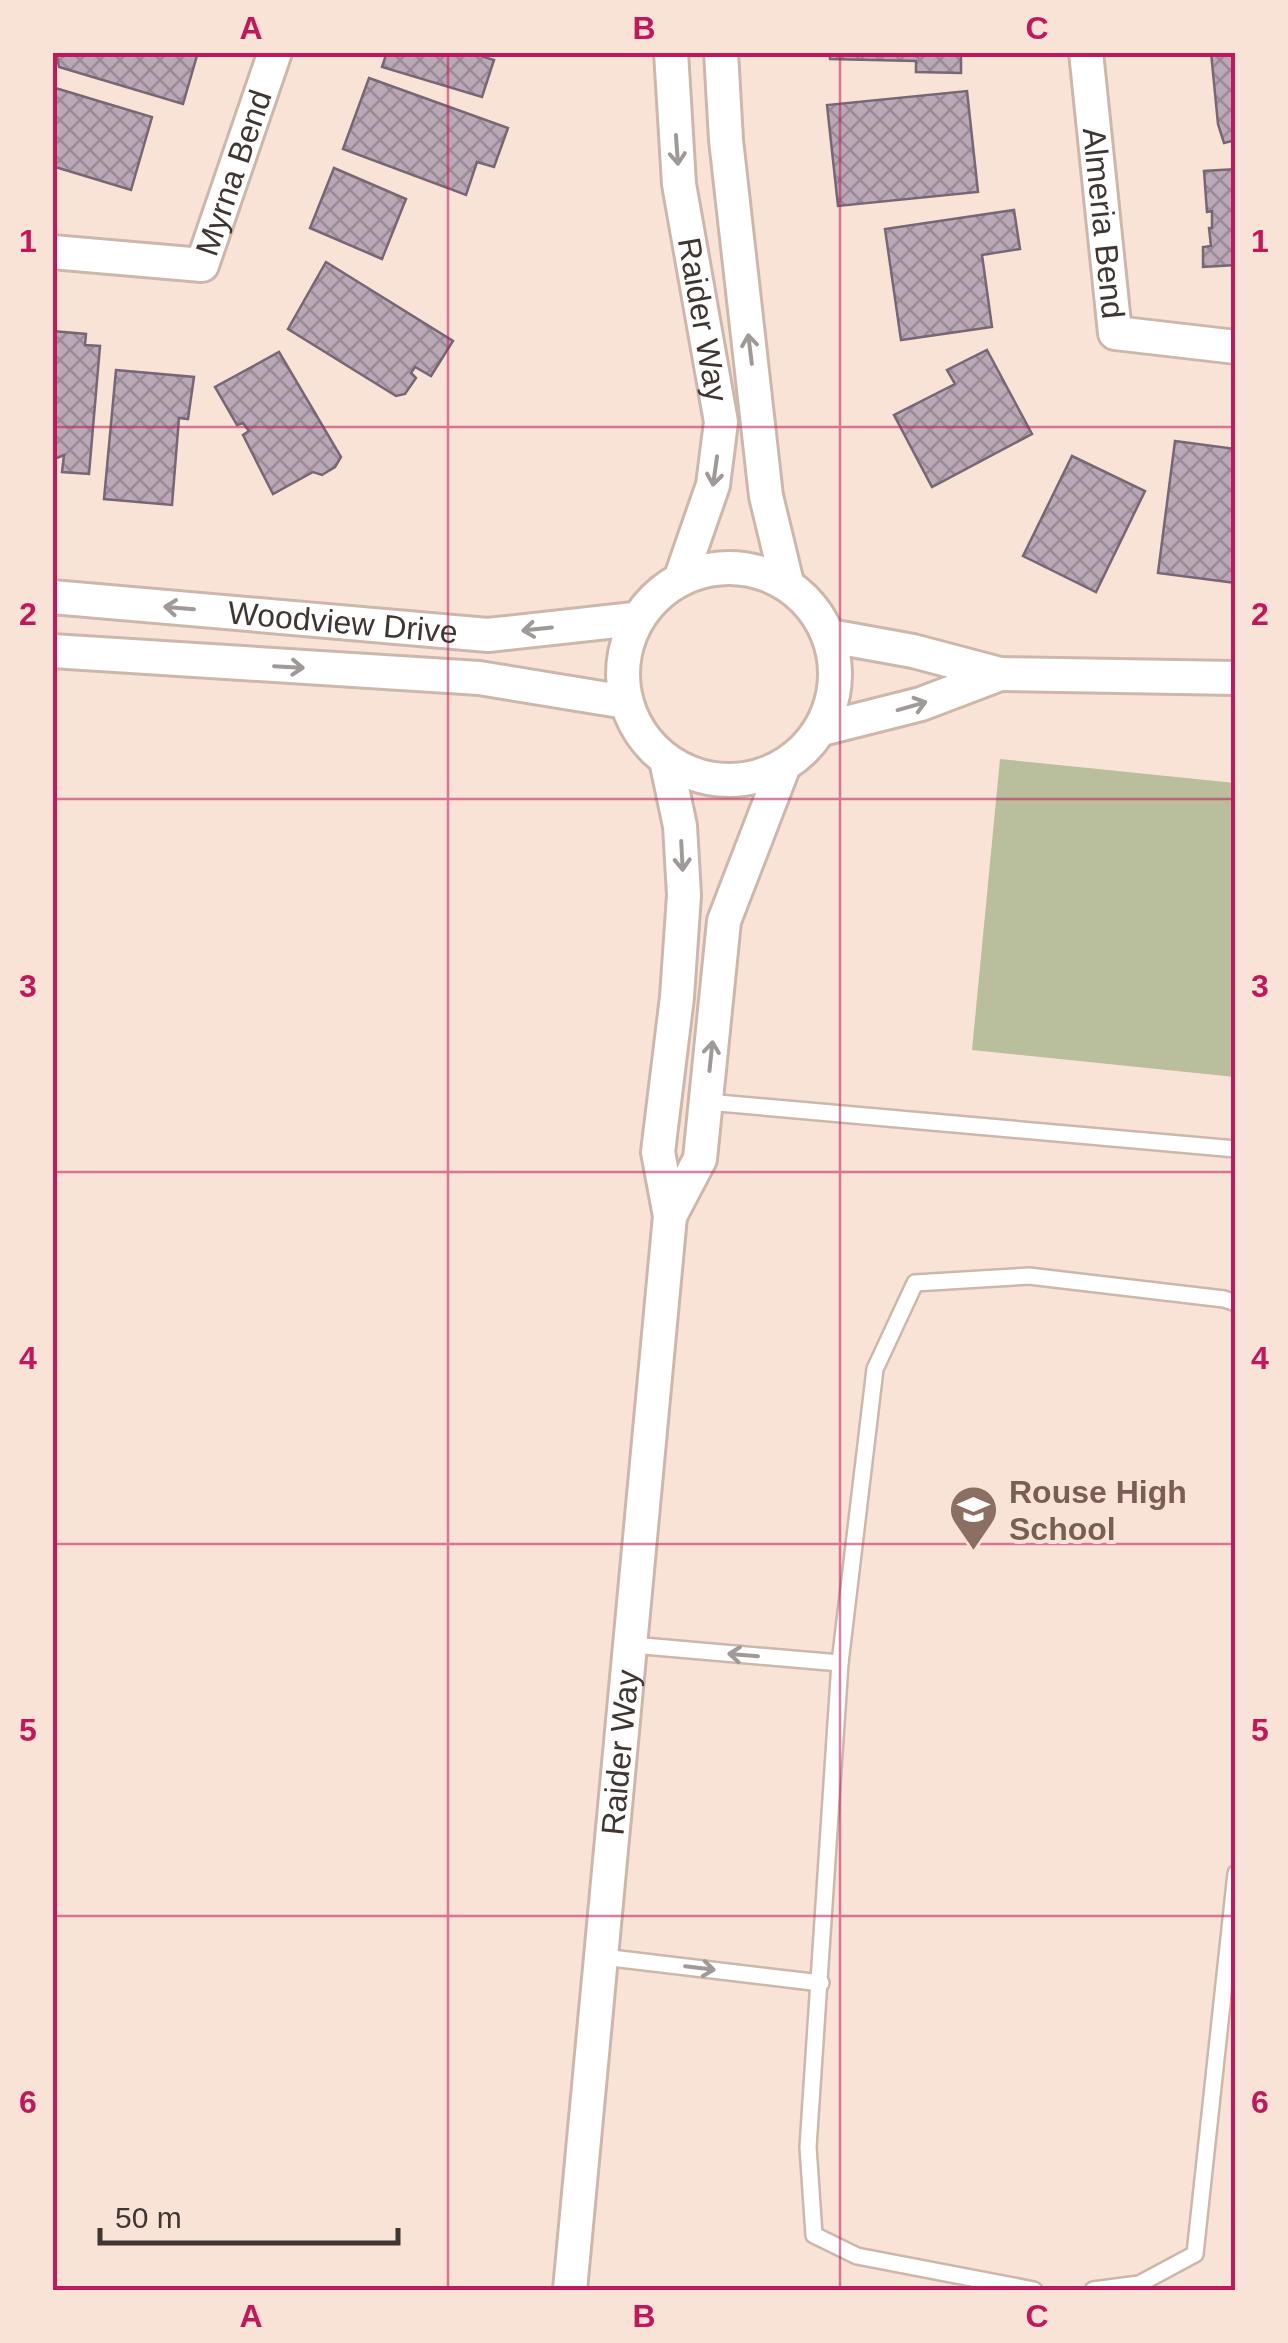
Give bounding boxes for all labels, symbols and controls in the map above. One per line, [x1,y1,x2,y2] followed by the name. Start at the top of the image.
[239,10,263,46] text: A
[632,10,656,46] text: B
[1025,10,1049,46] text: C
[189,85,279,260] street label: Myrna Bend
[1076,126,1131,320] street label: Almeria Bend
[668,133,687,165] one-way arrow
[19,223,37,259] text: 1
[1251,223,1269,259] text: 1
[671,235,735,405] street label: Raider Way
[740,333,759,365] one-way arrow
[705,454,723,486] one-way arrow
[226,594,459,650] street label: Woodview Drive
[19,596,37,632] text: 2
[1251,596,1269,632] text: 2
[163,599,195,618] one-way arrow
[522,620,554,639] one-way arrow
[273,658,305,677] one-way arrow
[896,696,927,714] one-way arrow
[673,839,692,871] one-way arrow
[19,968,37,1004] text: 3
[1251,968,1269,1004] text: 3
[702,1041,721,1073] one-way arrow
[19,1340,37,1376] text: 4
[1251,1340,1269,1376] text: 4
[1009,1474,1187,1547] place label: Rouse High School
[948,1484,1000,1552] school or university icon: Rouse High School
[727,1645,759,1664] one-way arrow
[594,1668,646,1837] street label: Raider Way
[19,1712,37,1748] text: 5
[1251,1712,1269,1748] text: 5
[683,1959,716,1978] one-way arrow
[19,2084,37,2120] text: 6
[1251,2084,1269,2120] text: 6
[100,2183,398,2245] scale bar
[115,2201,182,2234] text: 50 m
[239,2298,263,2334] text: A
[632,2298,656,2334] text: B
[1025,2298,1049,2334] text: C

